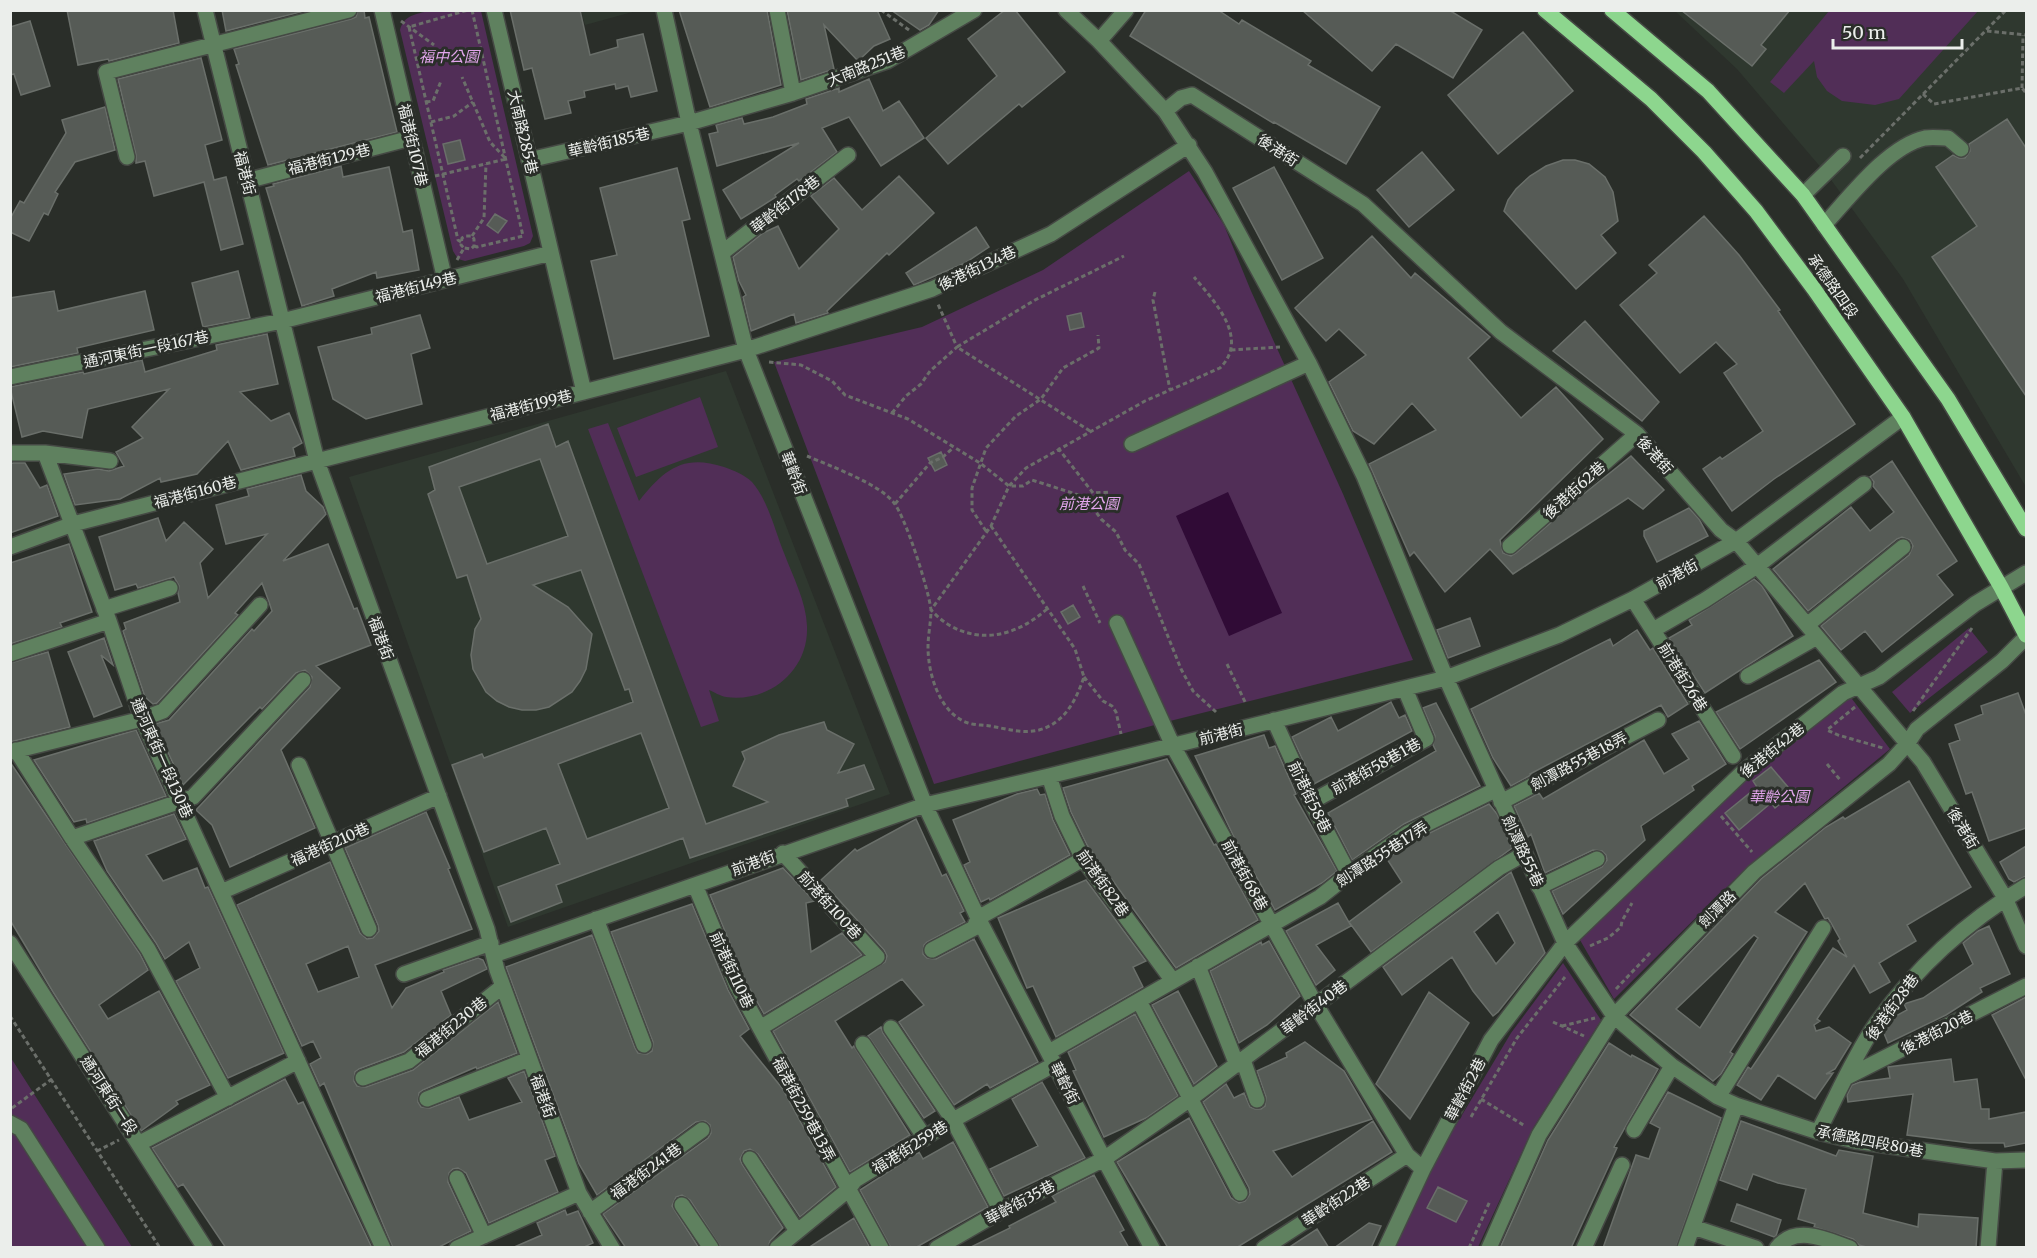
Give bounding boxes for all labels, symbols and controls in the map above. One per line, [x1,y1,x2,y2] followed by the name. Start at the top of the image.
[1833,12,1962,50] scale bar
[1842,21,1886,44] text: 50 m
[824,42,908,90] street label: 大南路251巷
[419,47,481,66] park label: 福中公園
[504,88,542,176] street label: 大南路285巷
[394,102,432,188] street label: 福港街107巷
[566,123,652,161] street label: 華齡街185巷
[1254,130,1302,170] street label: 後港街
[286,140,372,178] street label: 福港街129巷
[230,149,260,197] street label: 福港街
[746,171,824,237] street label: 華齡街178巷
[935,242,1019,294] street label: 後港街134巷
[1804,250,1862,322] street label: 承德路四段
[373,268,459,306] street label: 福港街149巷
[82,326,210,372] street label: 通河東街一段167巷
[488,386,574,424] street label: 福港街199巷
[1633,432,1677,478] street label: 後港街
[777,449,811,497] street label: 華齡街
[1539,457,1609,523] street label: 後港街62巷
[152,472,238,512] street label: 福港街160巷
[1059,494,1121,513] park label: 前港公園
[1653,555,1701,593] street label: 前港街
[364,614,398,662] street label: 福港街
[1654,639,1712,715] street label: 前港街26巷
[127,695,197,821] street label: 通河東街一段130巷
[1736,718,1808,782] street label: 後港街42巷
[1197,719,1245,749] street label: 前港街
[1527,727,1631,795] street label: 劍潭路55巷18弄
[1328,734,1424,798] street label: 前港街58巷1巷
[1284,758,1336,836] street label: 前港街58巷
[1749,787,1811,806] park label: 華齡公園
[1943,804,1983,852] street label: 後港街
[1498,812,1548,890] street label: 劍潭路55巷
[1332,817,1432,891] street label: 劍潭路55巷17弄
[288,818,372,870] street label: 福港街210巷
[1218,836,1272,914] street label: 前港街68巷
[729,846,777,880] street label: 前港街
[1073,846,1133,920] street label: 前港街82巷
[794,867,866,943] street label: 前港街100巷
[1694,886,1740,932] street label: 劍潭路
[706,929,758,1011] street label: 前港街110巷
[1861,970,1923,1044] street label: 後港街28巷
[1277,976,1351,1038] street label: 華齡街40巷
[411,992,491,1062] street label: 福港街230巷
[1898,1006,1976,1058] street label: 後港街20巷
[77,1052,141,1138] street label: 通河東街一段
[768,1053,840,1165] street label: 福港街259巷13弄
[1440,1054,1490,1124] street label: 華齡街2巷
[1046,1059,1084,1107] street label: 華齡街
[526,1072,560,1120] street label: 福港街
[869,1116,951,1178] street label: 福港街259巷
[1815,1121,1925,1161] street label: 承德路四段80巷
[607,1139,685,1203] street label: 福港街241巷
[1298,1172,1374,1230] street label: 華齡街22巷
[982,1176,1058,1228] street label: 華齡街35巷

